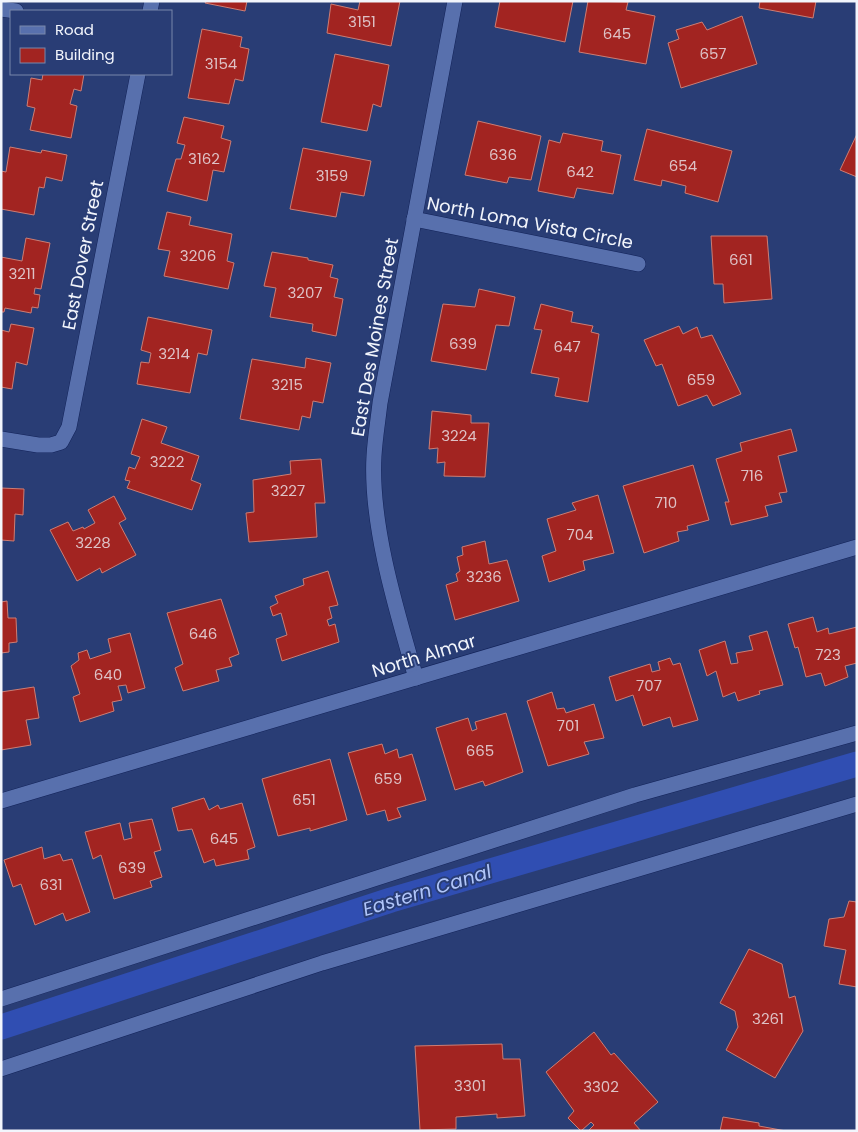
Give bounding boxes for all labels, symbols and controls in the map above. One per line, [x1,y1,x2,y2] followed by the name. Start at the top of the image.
[10,10,172,75] legend
[348,11,376,32] house number: 3151
[55,19,94,40] text: Road
[603,23,631,44] house number: 645
[699,43,727,64] house number: 657
[55,44,115,65] text: Building
[205,53,237,74] house number: 3154
[489,144,517,165] house number: 636
[188,148,220,169] house number: 3162
[669,155,697,176] house number: 654
[566,161,594,182] house number: 642
[316,165,348,186] house number: 3159
[56,178,109,332] street label: East Dover Street
[425,190,635,255] street label: North Loma Vista Circle
[345,236,404,438] street label: East Des Moines Street
[180,245,216,266] house number: 3206
[729,249,753,270] house number: 661
[8,263,36,284] house number: 3211
[287,282,323,303] house number: 3207
[449,333,477,354] house number: 639
[553,336,581,357] house number: 647
[158,343,190,364] house number: 3214
[687,369,715,390] house number: 659
[271,374,303,395] house number: 3215
[441,425,477,446] house number: 3224
[150,451,184,472] house number: 3222
[741,465,763,486] house number: 716
[271,480,305,501] house number: 3227
[655,492,677,513] house number: 710
[566,524,594,545] house number: 704
[75,532,111,553] house number: 3228
[466,566,502,587] house number: 3236
[189,623,217,644] house number: 646
[369,628,479,683] street label: North Almar
[815,644,841,665] house number: 723
[94,664,122,685] house number: 640
[636,675,662,696] house number: 707
[557,715,579,736] house number: 701
[466,740,494,761] house number: 665
[374,768,402,789] house number: 659
[292,789,316,810] house number: 651
[210,828,238,849] house number: 645
[118,857,146,878] house number: 639
[359,858,495,923] water label: Eastern Canal
[39,874,63,895] house number: 631
[752,1008,784,1029] house number: 3261
[454,1075,486,1096] house number: 3301
[583,1076,619,1097] house number: 3302

